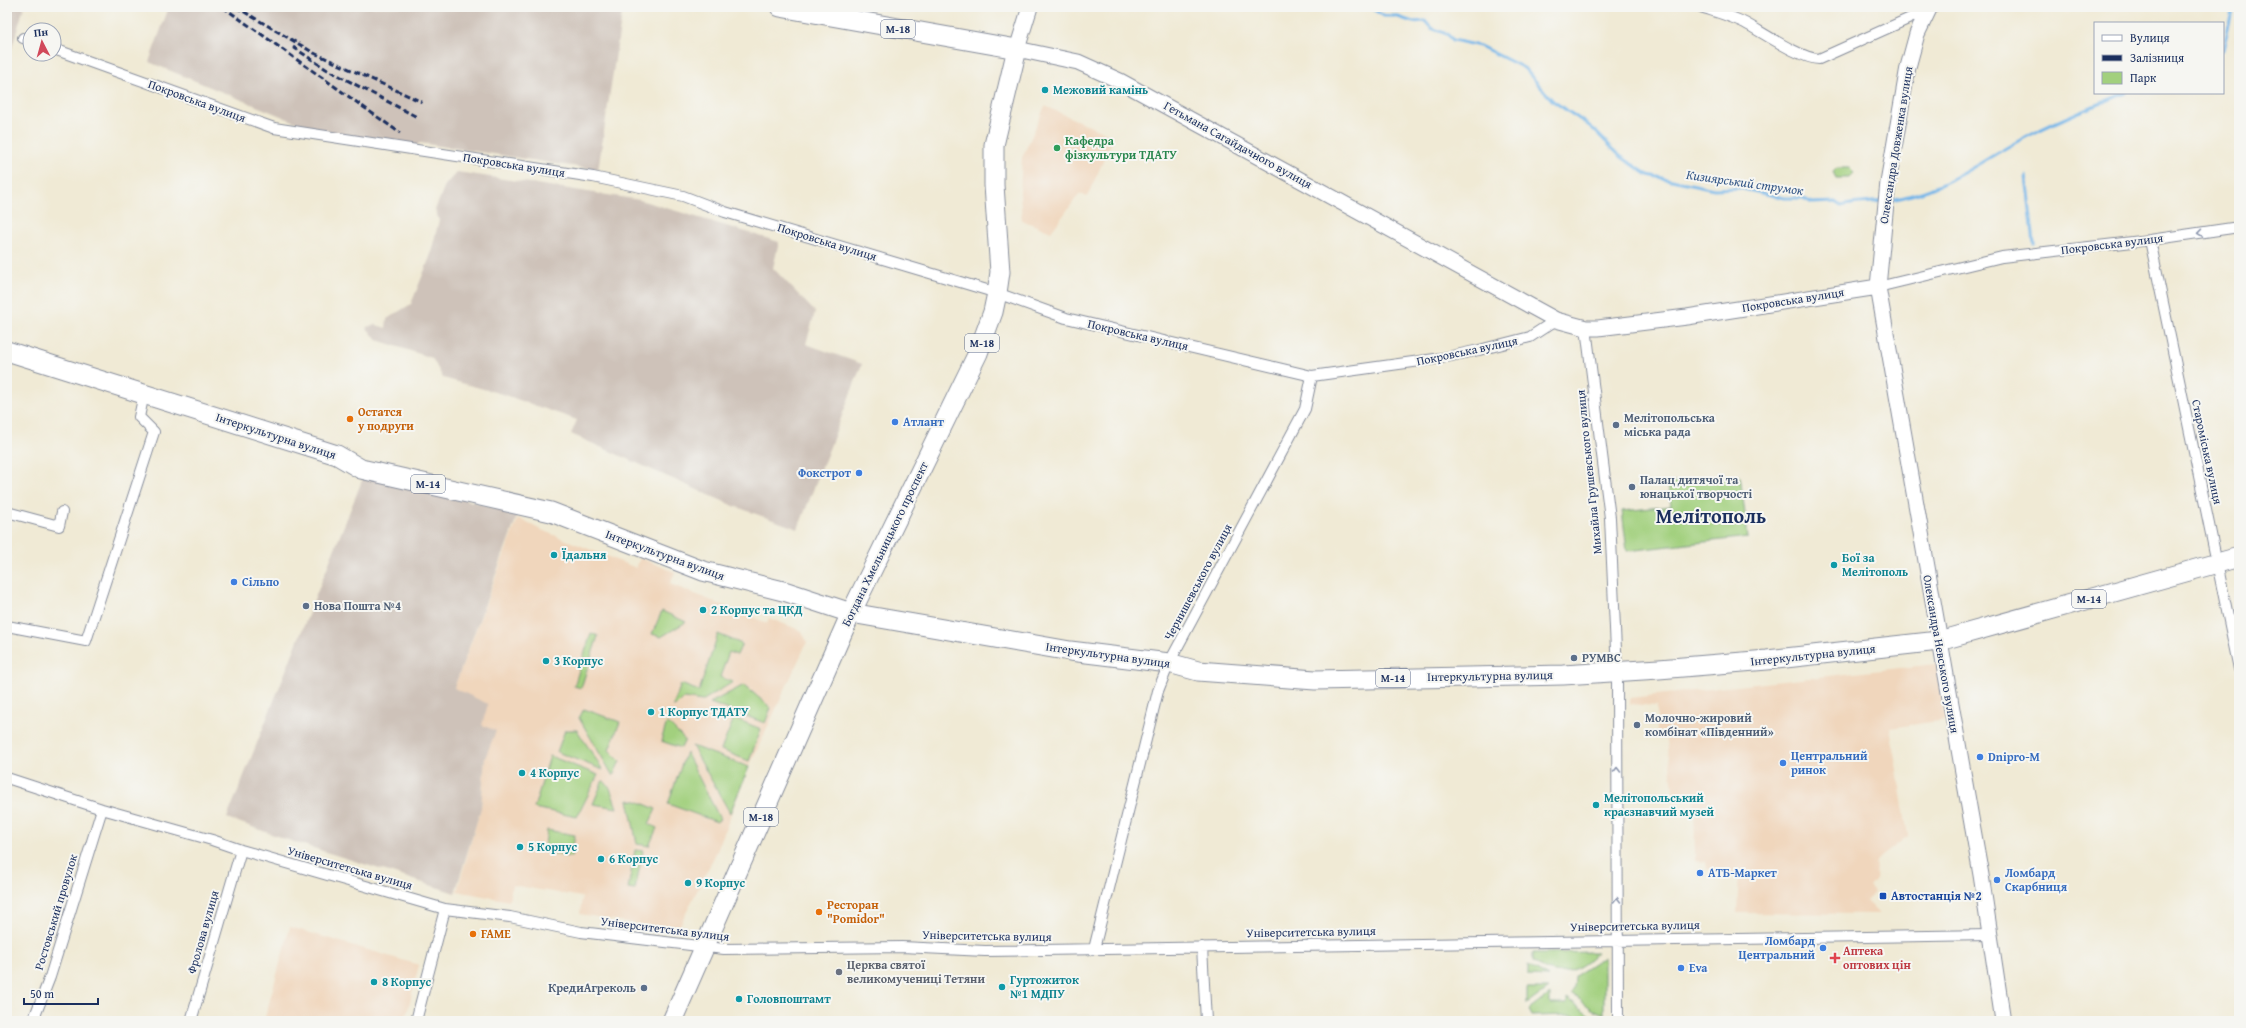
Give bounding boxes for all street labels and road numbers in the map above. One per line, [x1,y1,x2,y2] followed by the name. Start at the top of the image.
[881,20,915,38] road number: М-18
[1875,65,1916,225] street label: Олександра Довженка вулиця
[146,75,248,126] street label: Покровська вулиця
[1161,97,1315,192] street label: Гетьмана Сагайдачного вулиця
[462,148,566,181] street label: Покровська вулиця
[775,218,879,265] street label: Покровська вулиця
[2060,229,2164,258] street label: Покровська вулиця
[1741,283,1845,316] street label: Покровська вулиця
[1086,315,1190,354] street label: Покровська вулиця
[1415,332,1519,370] street label: Покровська вулиця
[965,334,999,352] road number: М-18
[1571,389,1606,555] street label: Михайла Грушевського вулиця
[2188,398,2227,506] street label: Староміська вулиця
[214,408,338,463] street label: Інтеркультурна вулиця
[837,458,932,629] street label: Богдана Хмельницького проспект
[411,475,445,493] road number: М-14
[1160,520,1236,643] street label: Чернишевського вулиця
[603,525,727,584] street label: Інтеркультурна вулиця
[1919,573,1964,734] street label: Олександра Невського вулиця
[2072,590,2106,608] road number: М-14
[1045,637,1171,672] street label: Інтеркультурна вулиця
[1750,639,1876,670] street label: Інтеркультурна вулиця
[1427,666,1553,685] street label: Інтеркультурна вулиця
[1376,669,1410,687] road number: М-14
[744,808,778,826] road number: М-18
[286,841,415,894] street label: Університетська вулиця
[30,851,81,972] street label: Ростовський провулок
[183,888,223,976] street label: Фролова вулиця
[600,912,730,945] street label: Університетська вулиця
[1570,916,1700,935] street label: Університетська вулиця
[1246,922,1376,941] street label: Університетська вулиця
[922,926,1052,945] street label: Університетська вулиця

